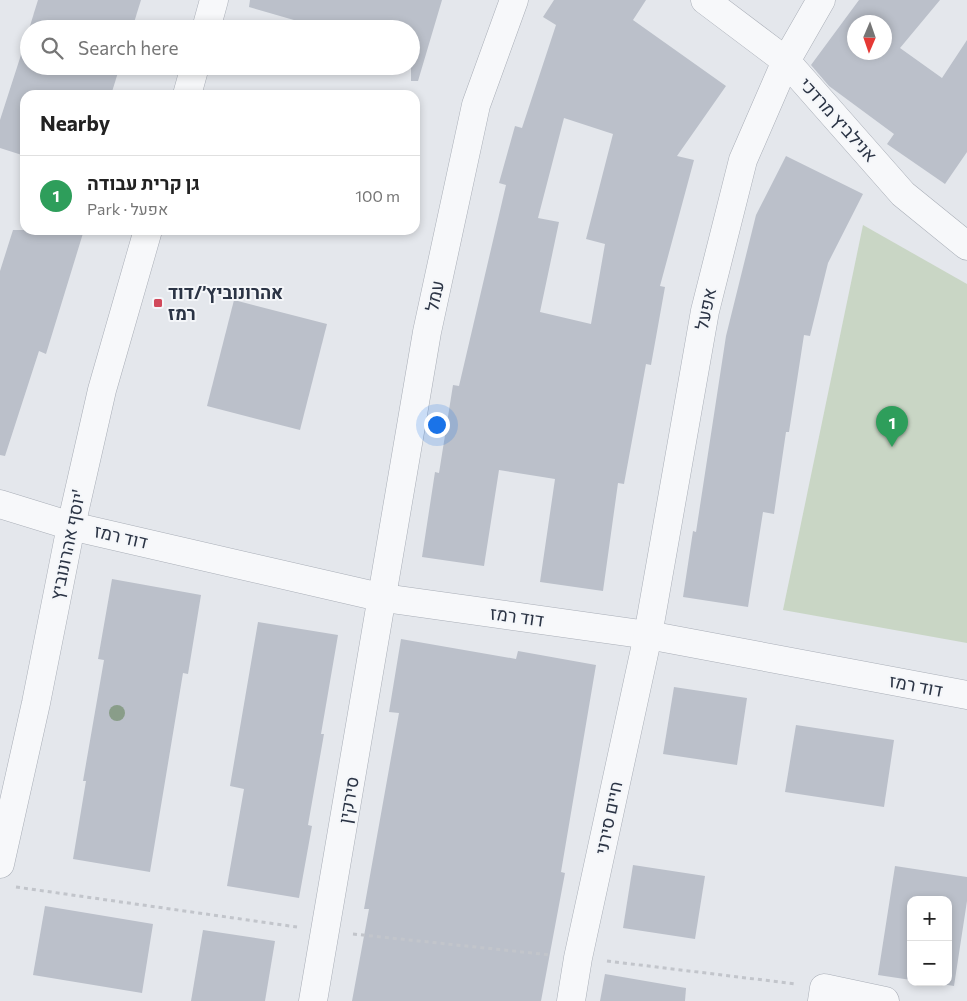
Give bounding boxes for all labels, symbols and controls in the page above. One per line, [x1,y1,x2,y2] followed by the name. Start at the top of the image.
[847,15,892,60] north arrow
[20,20,420,75] search box
[38,34,66,62] icon: search
[78,36,178,59] text: Search here
[795,73,882,166] street label: אנילביץ מרדכי
[40,110,110,135] text: Nearby
[87,171,200,194] text: גן קרית עבודה
[52,186,60,205] text: 1
[355,186,400,205] text: 100 m
[87,199,168,218] text: Park · אפעל
[420,278,448,313] street label: עמל
[168,281,283,324] place label: אהרונוביץ׳/דוד רמז
[690,286,720,332] street label: אפעל
[152,297,164,309] marker: אהרונוביץ׳/דוד רמז
[876,406,908,447] pin: 1
[424,412,450,438] your location
[45,487,89,602] street label: יוסף אהרונוביץ'
[92,519,150,553] street label: דוד רמז
[489,601,545,631] street label: דוד רמז
[888,669,945,701] street label: דוד רמז
[333,775,363,825] street label: סירקין
[590,779,627,856] street label: חיים סירני
[907,896,952,986] map controls
[907,896,952,941] button: +
[907,941,952,986] button: −

